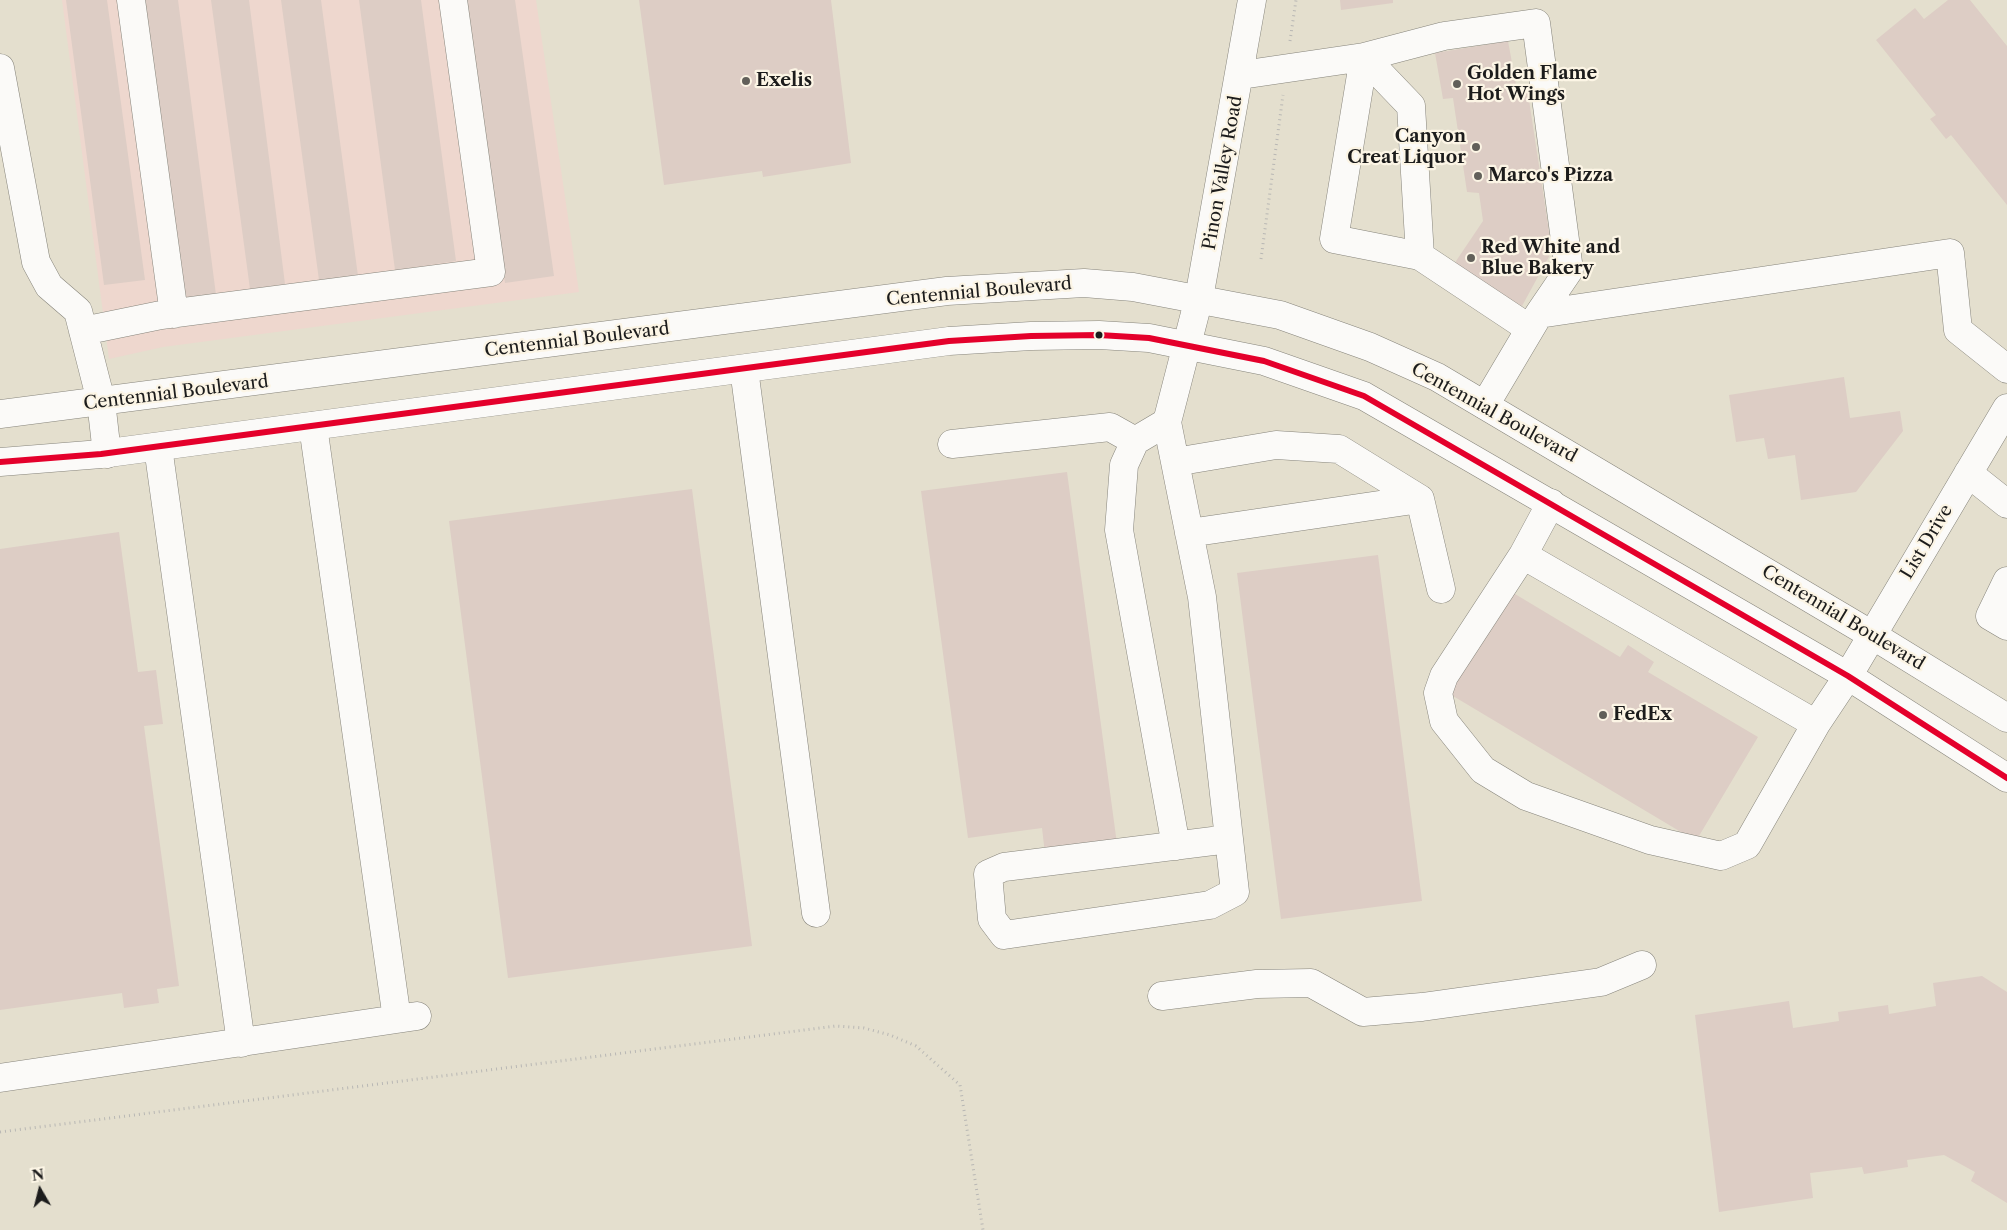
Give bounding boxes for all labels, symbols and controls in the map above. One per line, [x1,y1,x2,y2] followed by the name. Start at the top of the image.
[1467,63,1597,106] place label: Golden Flame Hot Wings
[756,70,812,92] place label: Exelis
[740,75,752,87] marker: Exelis
[1451,78,1463,90] marker: Golden Flame Hot Wings
[1199,94,1247,252] street label: Pinon Valley Road
[1347,126,1466,168] place label: Canyon Creat Liquor
[1470,141,1482,153] marker: Canyon Creat Liquor
[1488,165,1613,187] place label: Marco's Pizza
[1472,170,1484,182] marker: Marco's Pizza
[1481,237,1620,280] place label: Red White and Blue Bakery
[1465,252,1477,264] marker: Red White and Blue Bakery
[885,273,1073,311] street label: Centennial Boulevard
[483,318,671,362] street label: Centennial Boulevard
[1094,330,1104,340] unlabelled marker
[1407,358,1581,468] street label: Centennial Boulevard
[82,371,270,415] street label: Centennial Boulevard
[1896,501,1958,583] street label: List Drive
[1758,561,1928,675] street label: Centennial Boulevard
[1613,704,1672,726] place label: FedEx
[1597,709,1609,721] marker: FedEx
[15,1165,65,1215] north arrow
[31,1165,45,1185] text: N

